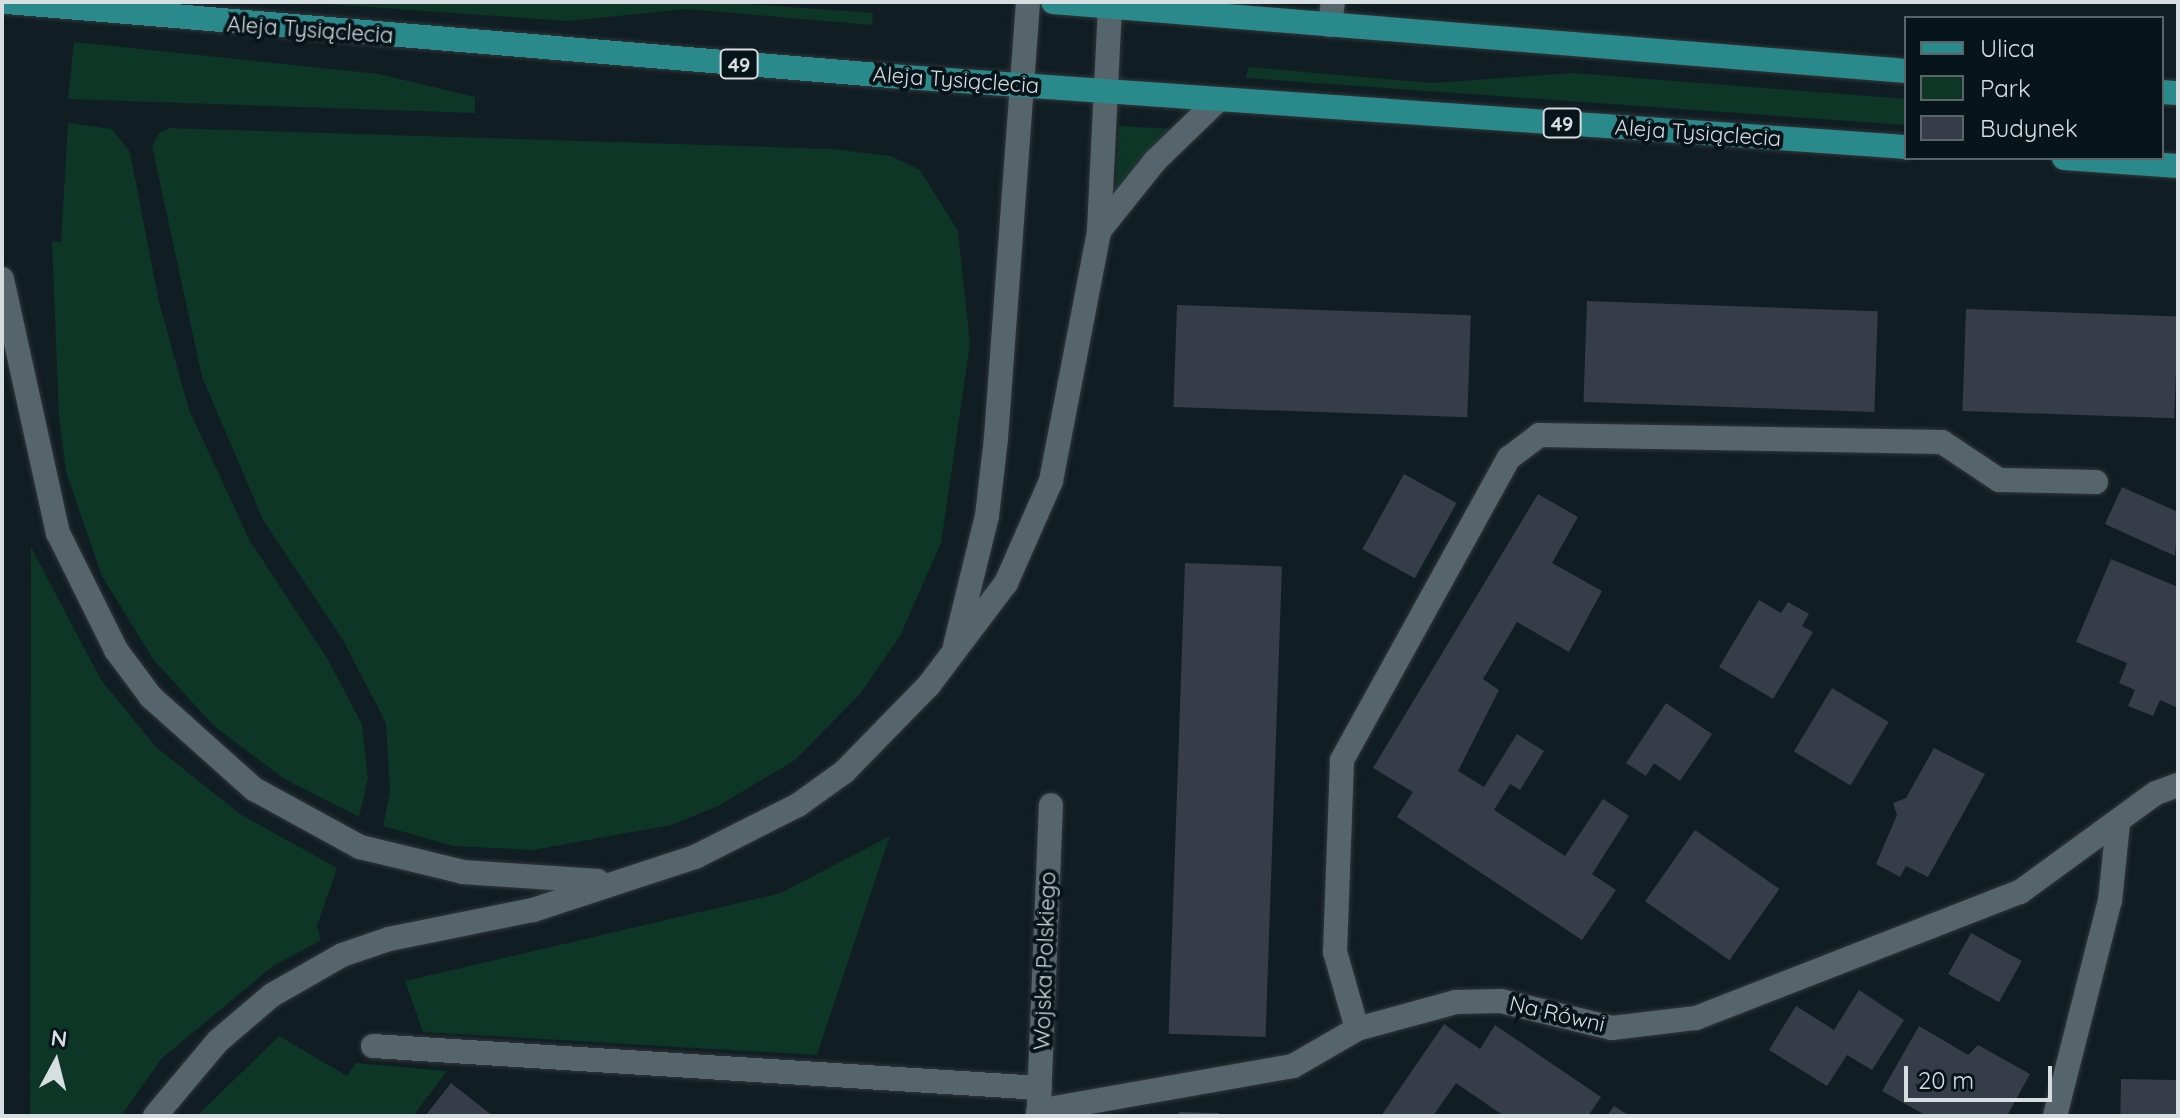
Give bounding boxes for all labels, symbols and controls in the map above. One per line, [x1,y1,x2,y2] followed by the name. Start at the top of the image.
[226,11,394,49] street label: Aleja Tysiąclecia
[1904,16,2164,160] legend
[1980,33,2035,63] text: Ulica
[719,48,759,80] road number: 49
[872,61,1040,99] street label: Aleja Tysiąclecia
[1980,73,2031,103] text: Park
[1542,107,1582,139] road number: 49
[1980,113,2078,143] text: Budynek
[1614,114,1782,152] street label: Aleja Tysiąclecia
[1029,871,1061,1051] street label: Wojska Polskiego
[1507,990,1607,1038] street label: Na Równi
[16,1022,96,1102] north arrow
[49,1023,69,1053] text: N
[1908,1050,2056,1100] scale bar
[1918,1065,1974,1095] text: 20 m

